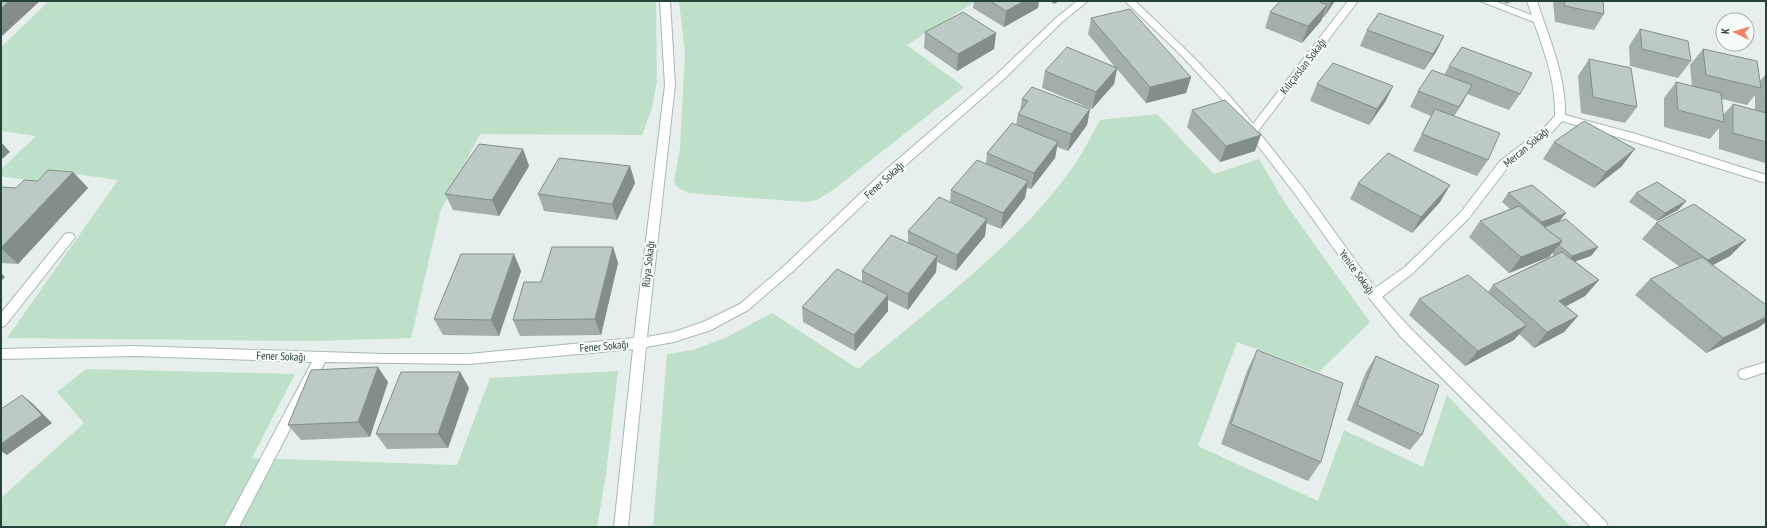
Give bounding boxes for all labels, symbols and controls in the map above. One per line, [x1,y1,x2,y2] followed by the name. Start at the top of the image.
[1715,12,1755,52] north arrow
[1718,27,1732,35] text: K
[1277,35,1329,97] street label: Kılıçarslan Sokağı
[1500,124,1552,170] street label: Mercan Sokağı
[861,158,907,202] street label: Fener Sokağı
[639,240,657,288] street label: Rüya Sokağı
[1336,247,1378,297] street label: Yenice Sokağı
[579,337,629,355] street label: Fener Sokağı
[256,348,306,364] street label: Fener Sokağı

